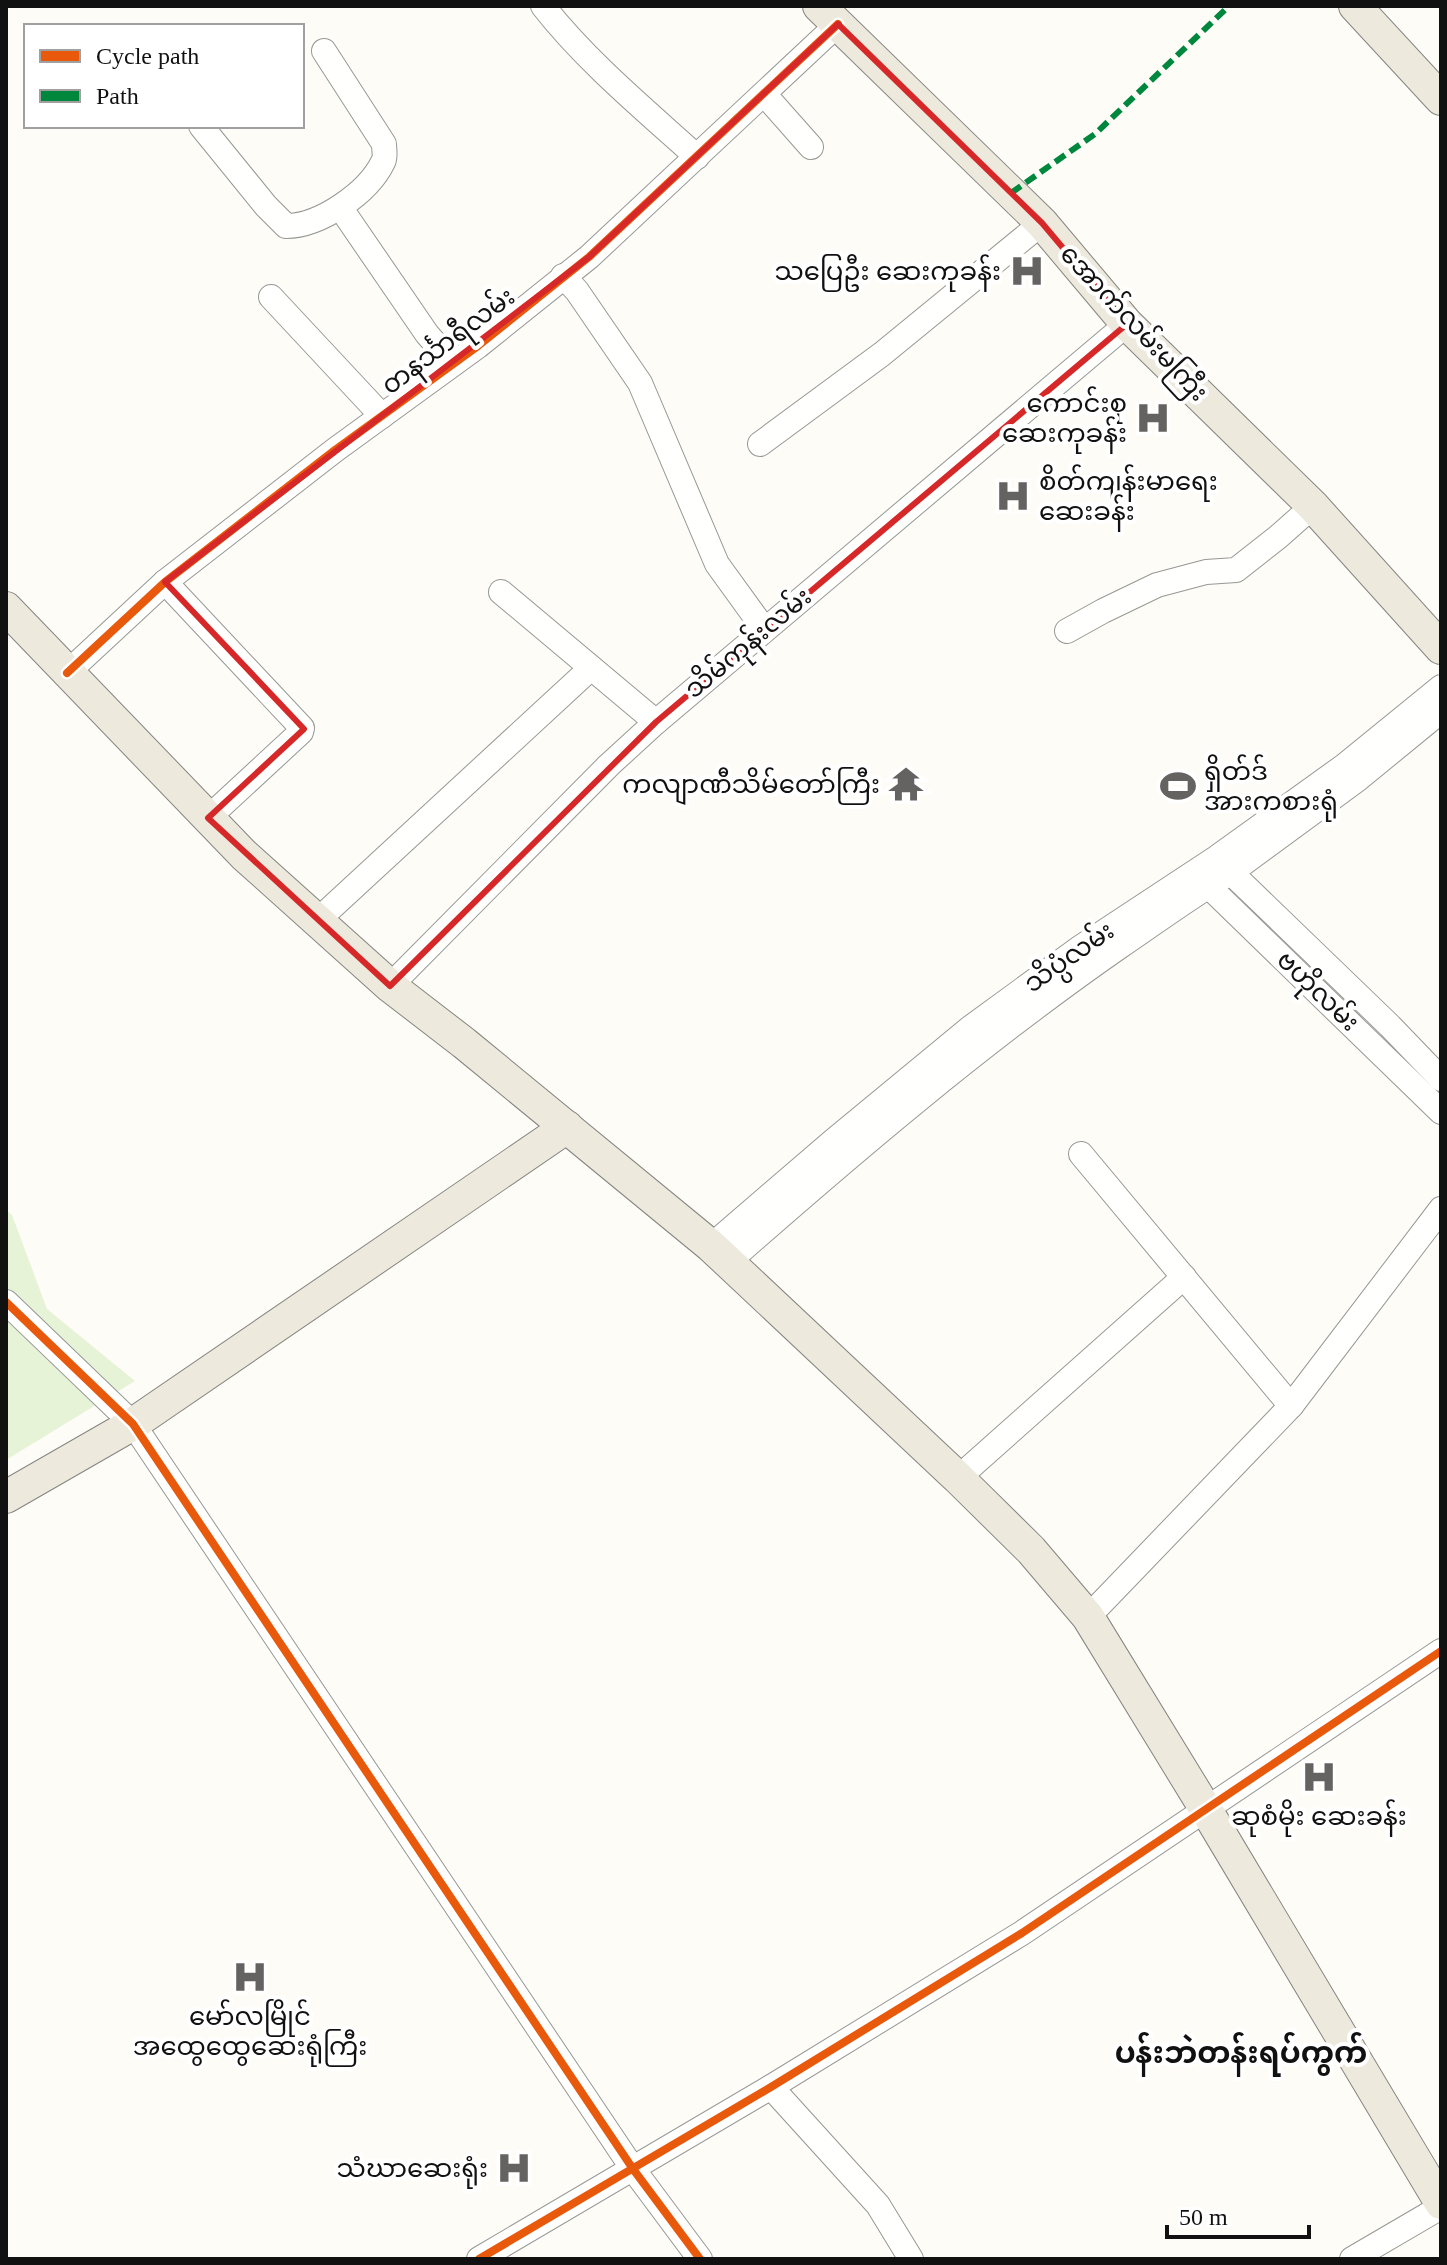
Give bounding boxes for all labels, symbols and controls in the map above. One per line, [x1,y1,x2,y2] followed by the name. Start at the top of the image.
[24,24,304,128] legend
[96,43,199,69] text: Cycle path
[96,83,139,109] text: Path
[1050,237,1216,411] street label: အောက်လမ်းမကြီး
[1008,252,1046,290] hospital icon: သပြေဦး ဆေးကုခန်း
[774,254,1001,292] place label: သပြေဦး ဆေးကုခန်း
[374,279,524,405] street label: တနင်္သာရီလမ်း
[1002,386,1127,454] place label: ကောင်းစု ဆေးကုခန်း
[1134,399,1172,437] hospital icon: ကောင်းစု ဆေးကုခန်း
[1039,464,1218,532] place label: စိတ်ကျန်းမာရေး ဆေးခန်း
[994,477,1032,515] hospital icon: စိတ်ကျန်းမာရေး ဆေးခန်း
[677,580,821,709] street label: သိမ်ကုန်းလမ်း
[1204,754,1338,822] place label: ရှိတ်ဒ် အားကစားရုံ
[887,765,925,803] temple icon: ကလျာဏီသိမ်တော်ကြီး
[622,767,880,805] place label: ကလျာဏီသိမ်တော်ကြီး
[1159,767,1197,805] sports icon: ရှိတ်ဒ် အားကစားရုံ
[1017,913,1123,1004] street label: သိပ္ပံလမ်း
[1267,943,1367,1041] street label: ဗဟိုလမ်း
[1300,1758,1338,1796] hospital icon: ဆုစံမိုး ဆေးခန်း
[1231,1799,1407,1837] place label: ဆုစံမိုး ဆေးခန်း
[231,1958,269,1996] hospital icon: မော်လမြိုင် အထွေထွေဆေးရုံကြီး
[133,1999,367,2067] place label: မော်လမြိုင် အထွေထွေဆေးရုံကြီး
[1115,2032,1367,2077] district label: ပန်းဘဲတန်းရပ်ကွက်
[495,2149,533,2187] hospital icon: သံဃာဆေးရုံး
[337,2154,488,2189] place label: သံဃာဆေးရုံး
[1167,2189,1309,2239] scale bar
[1179,2204,1228,2230] text: 50 m

